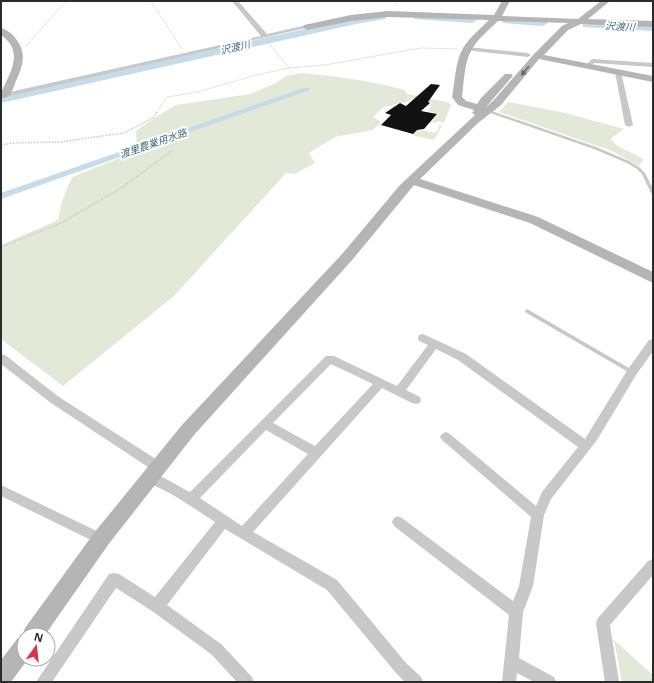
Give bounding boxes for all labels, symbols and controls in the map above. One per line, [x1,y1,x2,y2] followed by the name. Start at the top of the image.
[605,18,636,34] water label: 沢渡川
[219,37,252,57] water label: 沢渡川
[520,66,529,77] one-way arrow
[118,125,189,161] water label: 渡里農業用水路
[16,627,56,667] north arrow
[32,628,45,645] text: N

